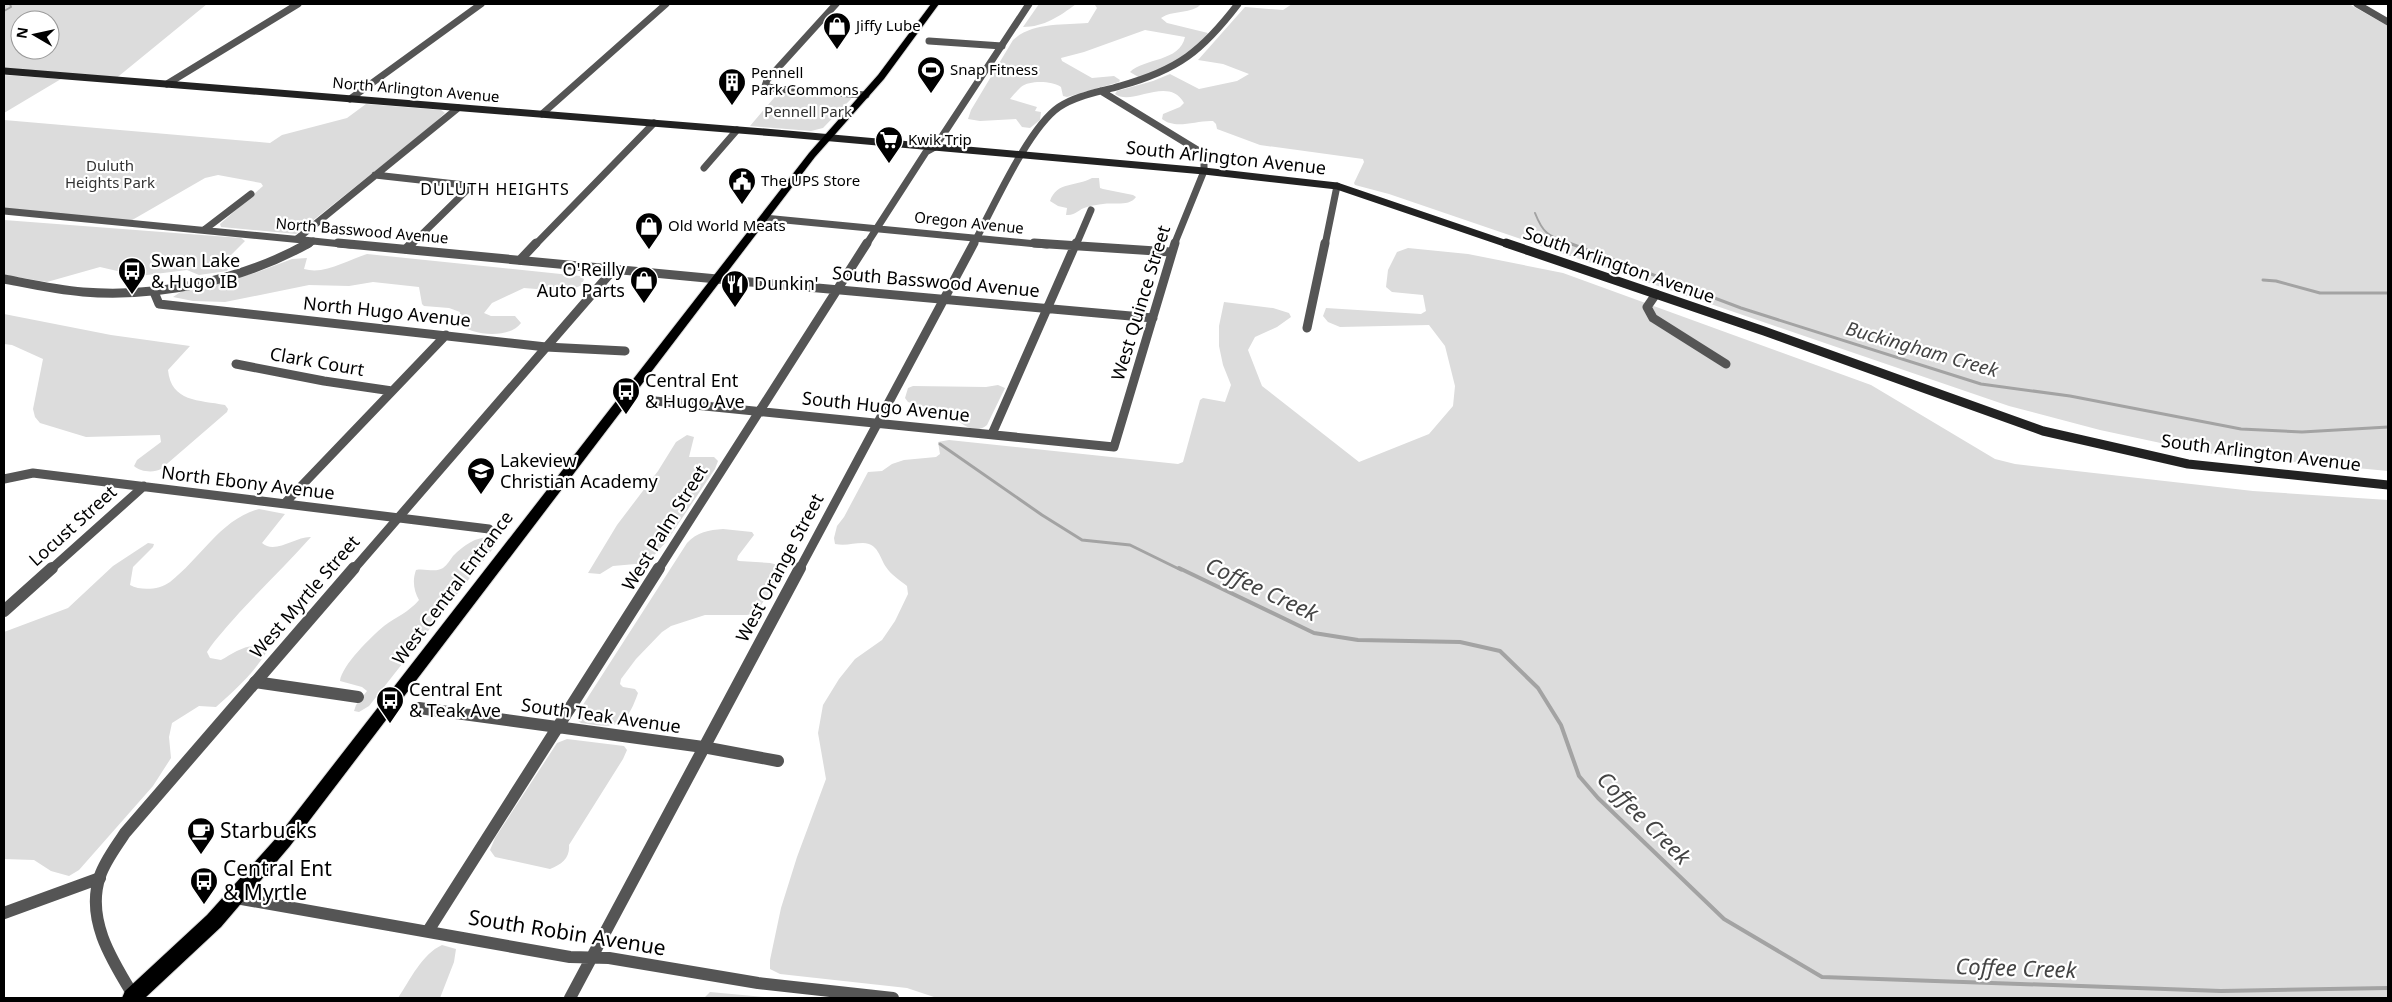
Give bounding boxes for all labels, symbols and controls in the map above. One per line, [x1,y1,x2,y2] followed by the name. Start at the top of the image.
[10,10,60,60] north arrow
[822,11,852,50] shop icon: Jiffy Lube
[854,15,921,35] place label: Jiffy Lube
[11,26,32,40] text: N
[916,55,946,94] sports icon: Snap Fitness
[950,59,1038,79] place label: Snap Fitness
[751,62,859,99] place label: Pennell Park Commons
[717,67,747,106] building icon: Pennell Park Commons
[332,72,500,106] street label: North Arlington Avenue
[764,101,852,121] park label: Pennell Park
[874,125,904,164] supermarket icon: Kwik Trip
[908,129,972,149] place label: Kwik Trip
[1125,135,1327,179] street label: South Arlington Avenue
[65,155,155,192] park label: Duluth Heights Park
[727,166,757,205] public building icon: The UPS Store
[761,170,860,190] place label: The UPS Store
[420,178,570,200] district label: DULUTH HEIGHTS
[913,206,1025,238] street label: Oregon Avenue
[634,211,664,250] shop icon: Old World Meats
[275,212,449,248] street label: North Basswood Avenue
[668,215,786,235] place label: Old World Meats
[1520,220,1718,308] street label: South Arlington Avenue
[1105,222,1175,383] street label: West Quince Street
[151,248,240,293] place label: Swan Lake & Hugo IB
[117,256,147,295] bus stop icon: Swan Lake & Hugo IB
[537,257,626,302] place label: O'Reilly Auto Parts
[831,260,1041,302] street label: South Basswood Avenue
[629,265,659,304] shop icon: O'Reilly Auto Parts
[720,269,750,308] restaurant icon: Dunkin'
[754,271,819,295] place label: Dunkin'
[302,290,472,332] street label: North Hugo Avenue
[1843,315,2002,383] water label: Buckingham Creek
[268,341,367,381] street label: Clark Court
[645,368,745,413] place label: Central Ent & Hugo Ave
[611,376,641,415] bus stop icon: Central Ent & Hugo Ave
[801,385,971,427] street label: South Hugo Avenue
[2160,428,2362,476] street label: South Arlington Avenue
[500,448,659,493] place label: Lakeview Christian Academy
[466,456,496,495] school or university icon: Lakeview Christian Academy
[160,459,336,505] street label: North Ebony Avenue
[616,460,713,595] street label: West Palm Street
[23,479,122,571] street label: Locust Street
[730,489,829,646] street label: West Orange Street
[386,506,518,669] street label: West Central Entrance
[244,529,365,663] street label: West Myrtle Street
[1201,549,1325,628] water label: Coffee Creek
[409,677,503,722] place label: Central Ent & Teak Ave
[375,685,405,724] bus stop icon: Central Ent & Teak Ave
[520,692,682,738] street label: South Teak Avenue
[1591,764,1699,871] water label: Coffee Creek
[186,816,216,855] cafe icon: Starbucks
[220,816,317,844] place label: Starbucks
[223,854,332,906] place label: Central Ent & Myrtle
[189,866,219,905] bus stop icon: Central Ent & Myrtle
[466,903,668,961] street label: South Robin Avenue
[1955,950,2078,984] water label: Coffee Creek

